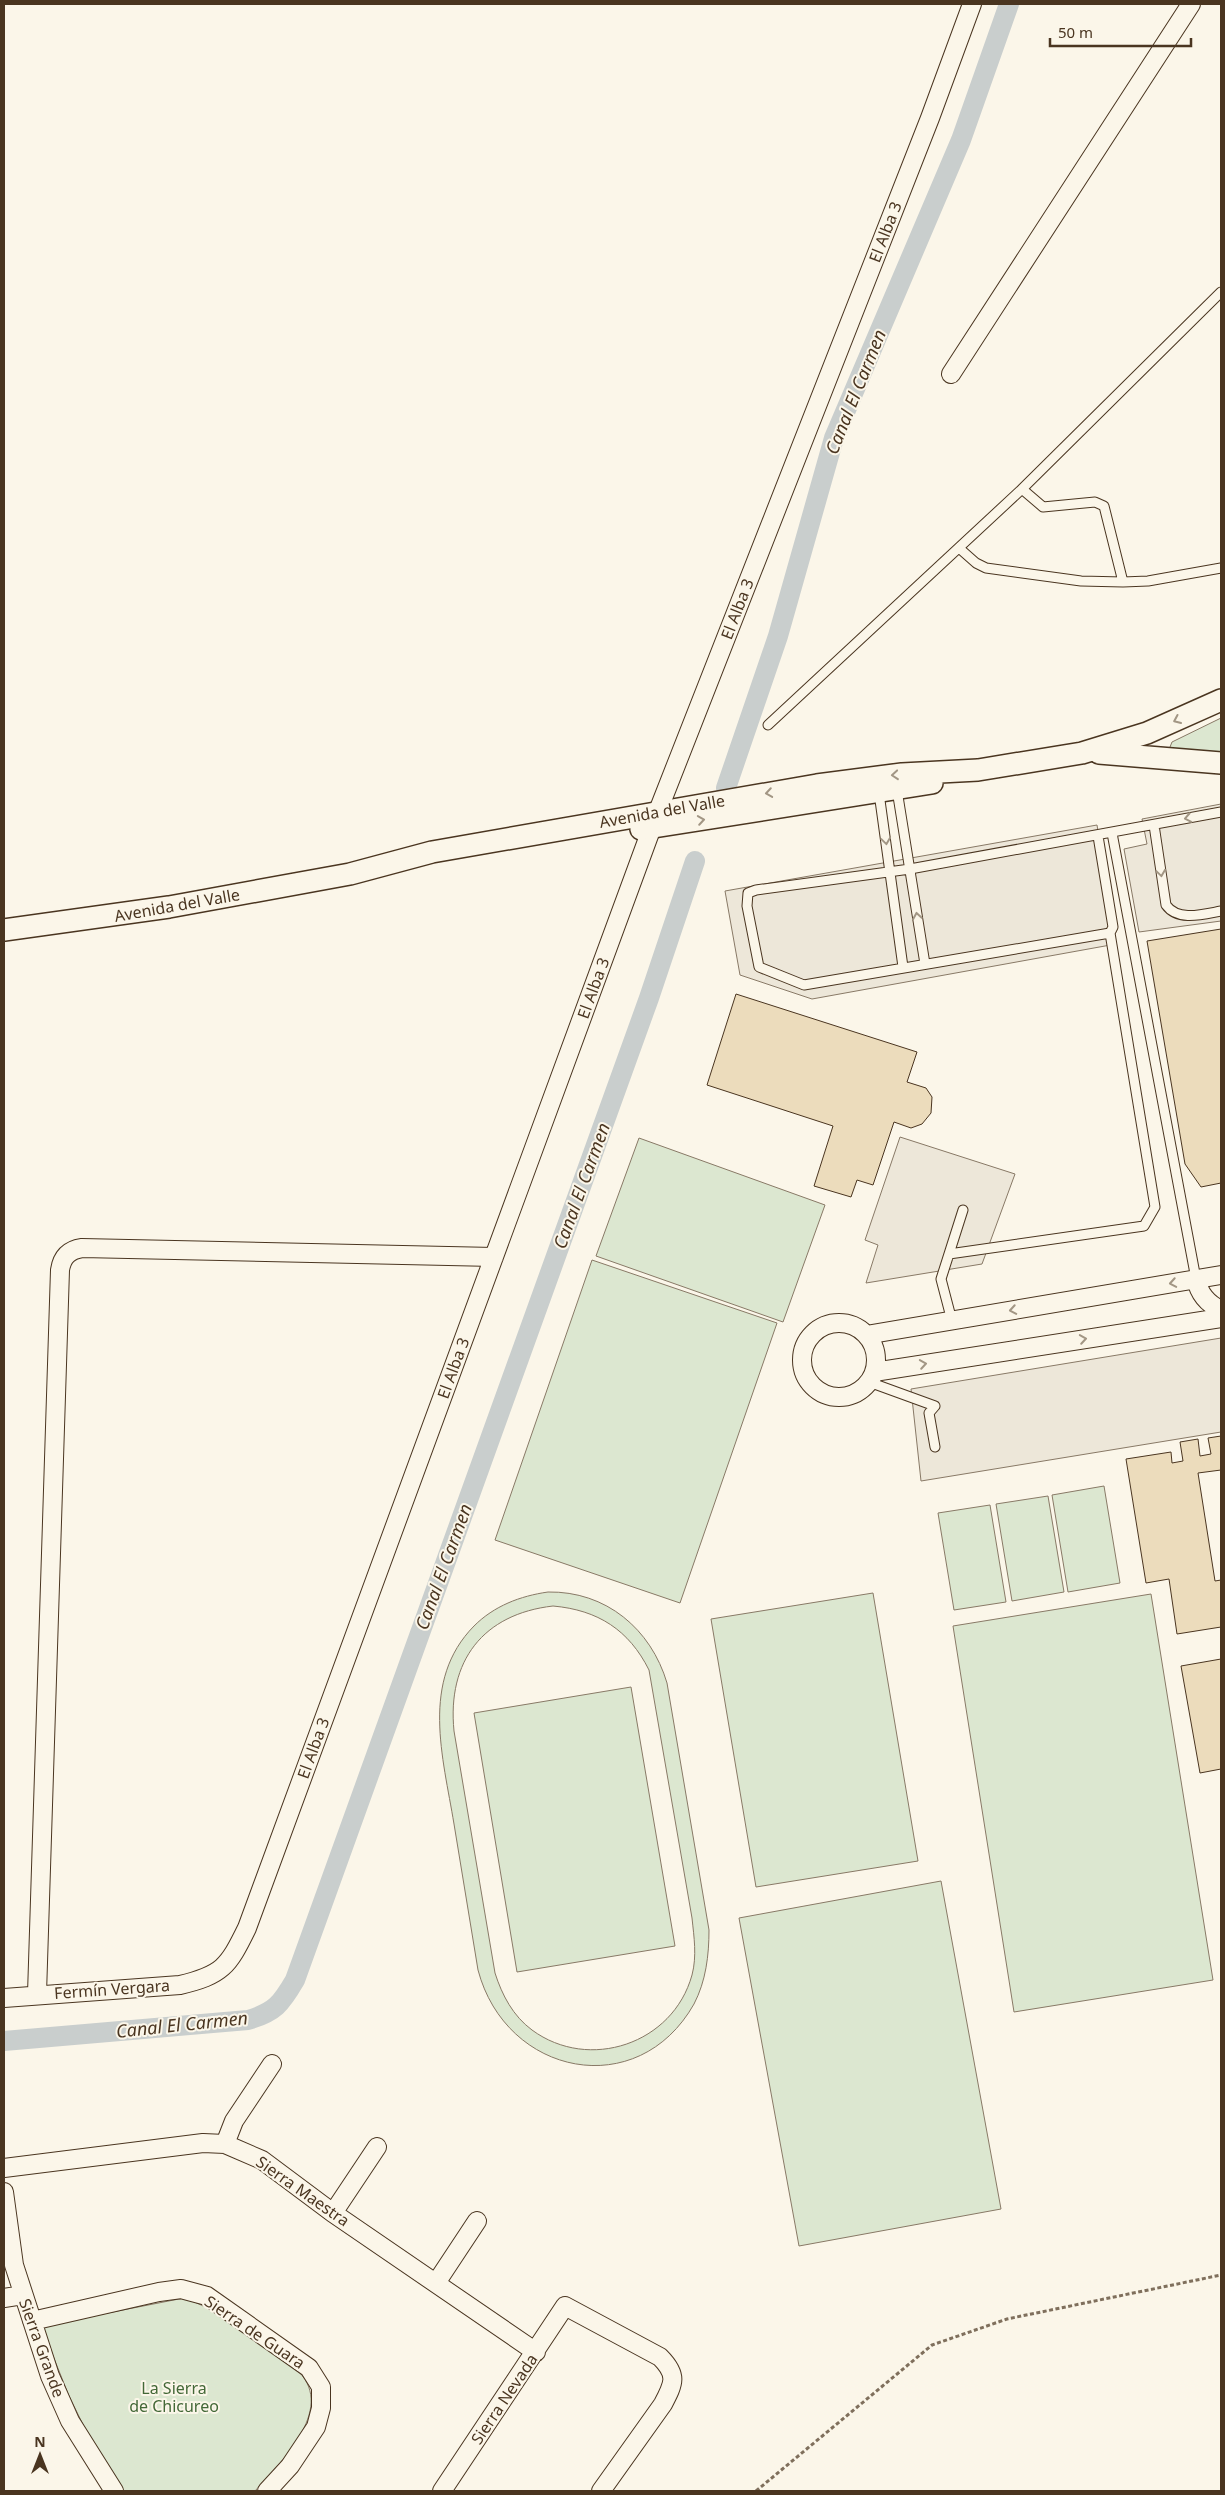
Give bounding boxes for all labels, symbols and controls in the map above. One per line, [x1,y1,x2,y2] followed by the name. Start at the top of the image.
[1050,15,1191,47] scale bar
[1058,22,1093,42] text: 50 m
[863,198,907,266] street label: El Alba 3
[819,326,891,458] water label: Canal El Carmen
[715,575,759,643] street label: El Alba 3
[1173,714,1182,725] one-way arrow
[891,769,899,780] one-way arrow
[764,787,773,797] one-way arrow
[598,789,726,833] street label: Avenida del Valle
[1183,813,1192,823] one-way arrow
[696,815,705,825] one-way arrow
[880,837,891,845] one-way arrow
[1156,869,1166,877] one-way arrow
[113,883,241,927] street label: Avenida del Valle
[913,911,923,920] one-way arrow
[572,954,614,1022] street label: El Alba 3
[547,1119,615,1252] water label: Canal El Carmen
[1169,1278,1178,1288] one-way arrow
[1009,1305,1017,1315] one-way arrow
[432,1334,474,1402] street label: El Alba 3
[1079,1335,1087,1345] one-way arrow
[918,1360,927,1370] one-way arrow
[409,1500,477,1633] water label: Canal El Carmen
[292,1714,334,1782] street label: El Alba 3
[53,1974,171,2004] street label: Fermín Vergara
[115,2005,249,2043] water label: Canal El Carmen
[252,2151,354,2231] street label: Sierra Maestra
[200,2290,310,2374] street label: Sierra de Guara
[14,2296,70,2400] street label: Sierra Grande
[466,2349,542,2449] street label: Sierra Nevada
[129,2377,219,2417] park label: La Sierra de Chicureo
[15,2430,65,2480] north arrow
[34,2432,46,2451] text: N

